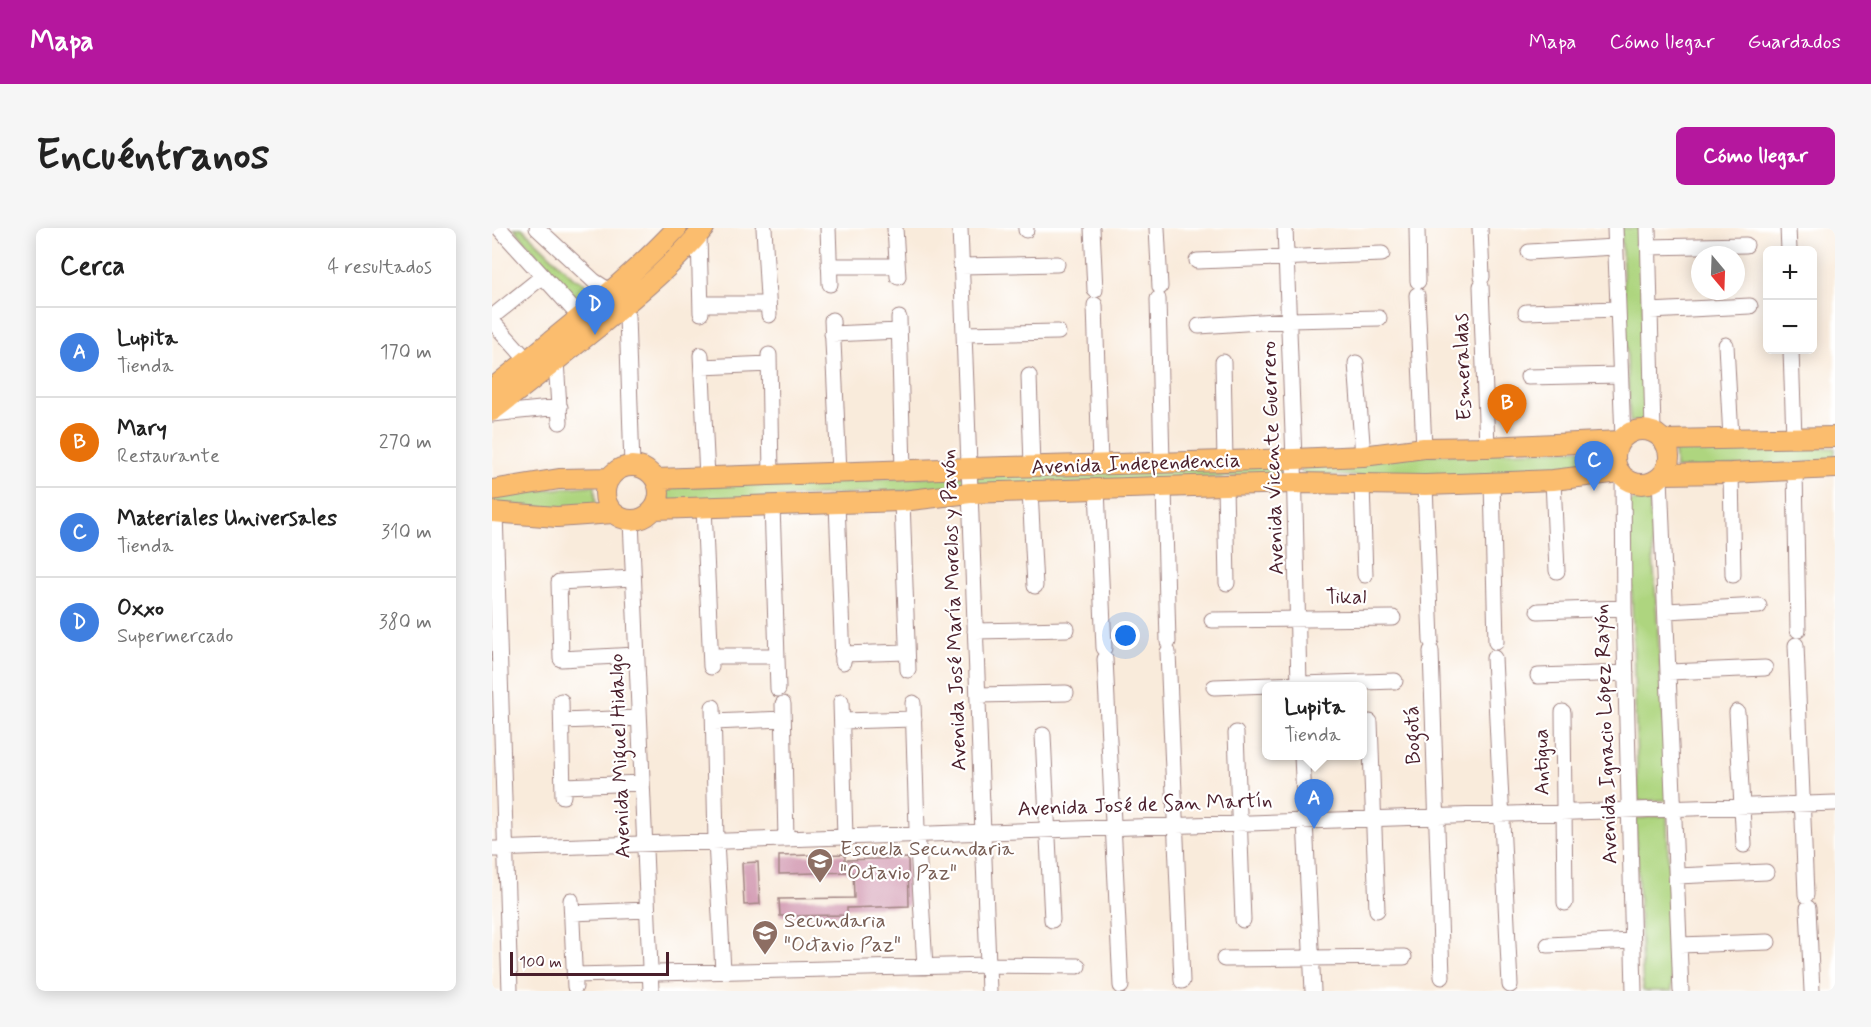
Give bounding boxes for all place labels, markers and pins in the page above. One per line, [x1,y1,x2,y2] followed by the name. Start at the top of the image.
[576,285,614,335] pin: D
[1488,384,1526,434] pin: B
[1574,442,1614,491] pin: C
[1294,780,1334,829] pin: A
[840,835,1015,887] place label: Escuela Secundaria "Octavio Paz"
[805,846,835,884] school or university icon: Escuela Secundaria "Octavio Paz"
[784,907,901,959] place label: Secundaria "Octavio Paz"
[750,918,780,956] school or university icon: Secundaria "Octavio Paz"

